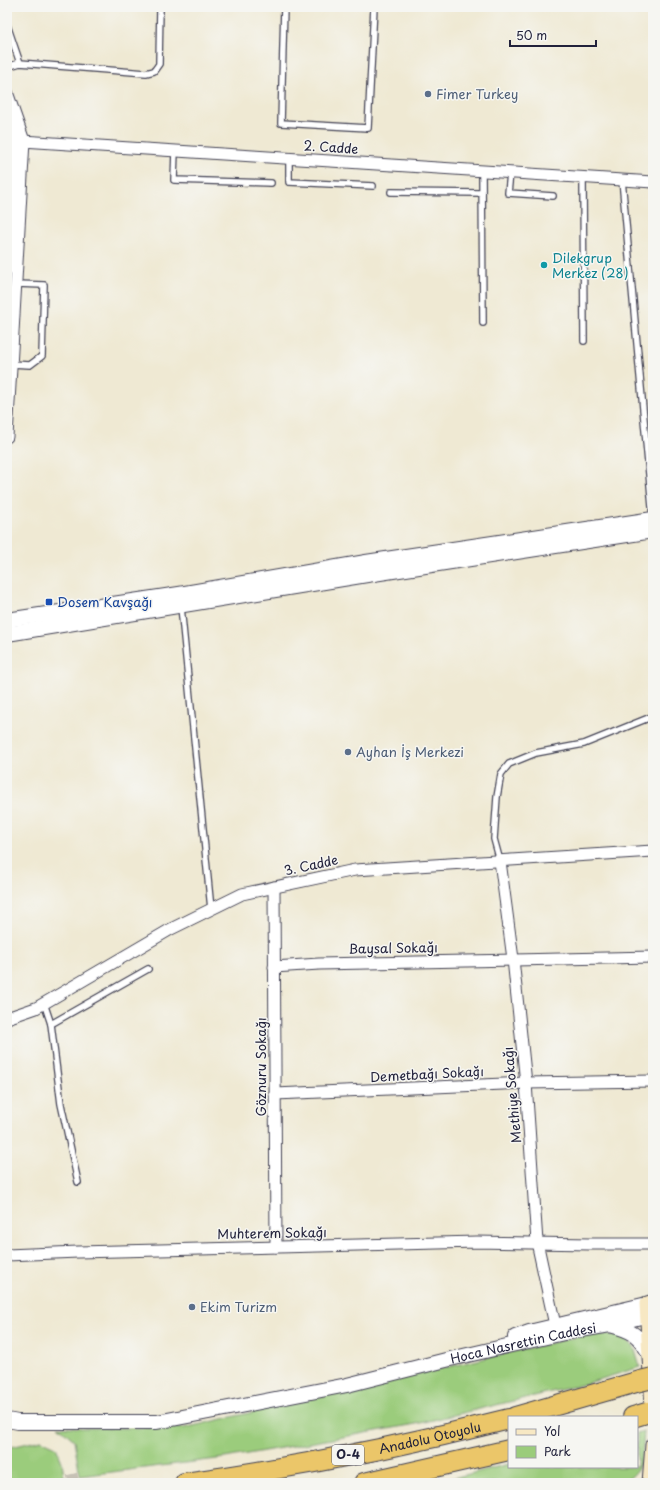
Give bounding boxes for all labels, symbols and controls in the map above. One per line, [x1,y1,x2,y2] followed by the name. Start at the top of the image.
[510,22,596,48] scale bar
[516,26,547,44] text: 50 m
[436,84,518,103] place label: Fimer Turkey
[423,89,433,99] marker: Fimer Turkey
[303,135,359,158] street label: 2. Cadde
[552,248,629,282] place label: Dilekgrup Merkez (28)
[539,260,549,270] marker: Dilekgrup Merkez (28)
[57,592,152,611] place label: Dosem Kavşağı
[44,597,54,607] marker: Dosem Kavşağı
[356,742,464,761] place label: Ayhan İş Merkezi
[343,747,353,757] marker: Ayhan İş Merkezi
[282,849,340,880] street label: 3. Cadde
[348,937,438,958] street label: Baysal Sokağı
[251,1017,270,1117] street label: Göznuru Sokağı
[498,1046,525,1144] street label: Methiye Sokağı
[370,1061,484,1086] street label: Demetbağı Sokağı
[217,1222,327,1243] street label: Muhterem Sokağı
[200,1297,277,1316] place label: Ekim Turizm
[187,1302,197,1312] marker: Ekim Turizm
[448,1318,598,1368] street label: Hoca Nasrettin Caddesi
[377,1416,483,1458] street label: Anadolu Otoyolu
[508,1416,638,1468] legend
[544,1422,560,1440] text: Yol
[544,1442,571,1460] text: Park
[332,1445,364,1465] road number: O-4

